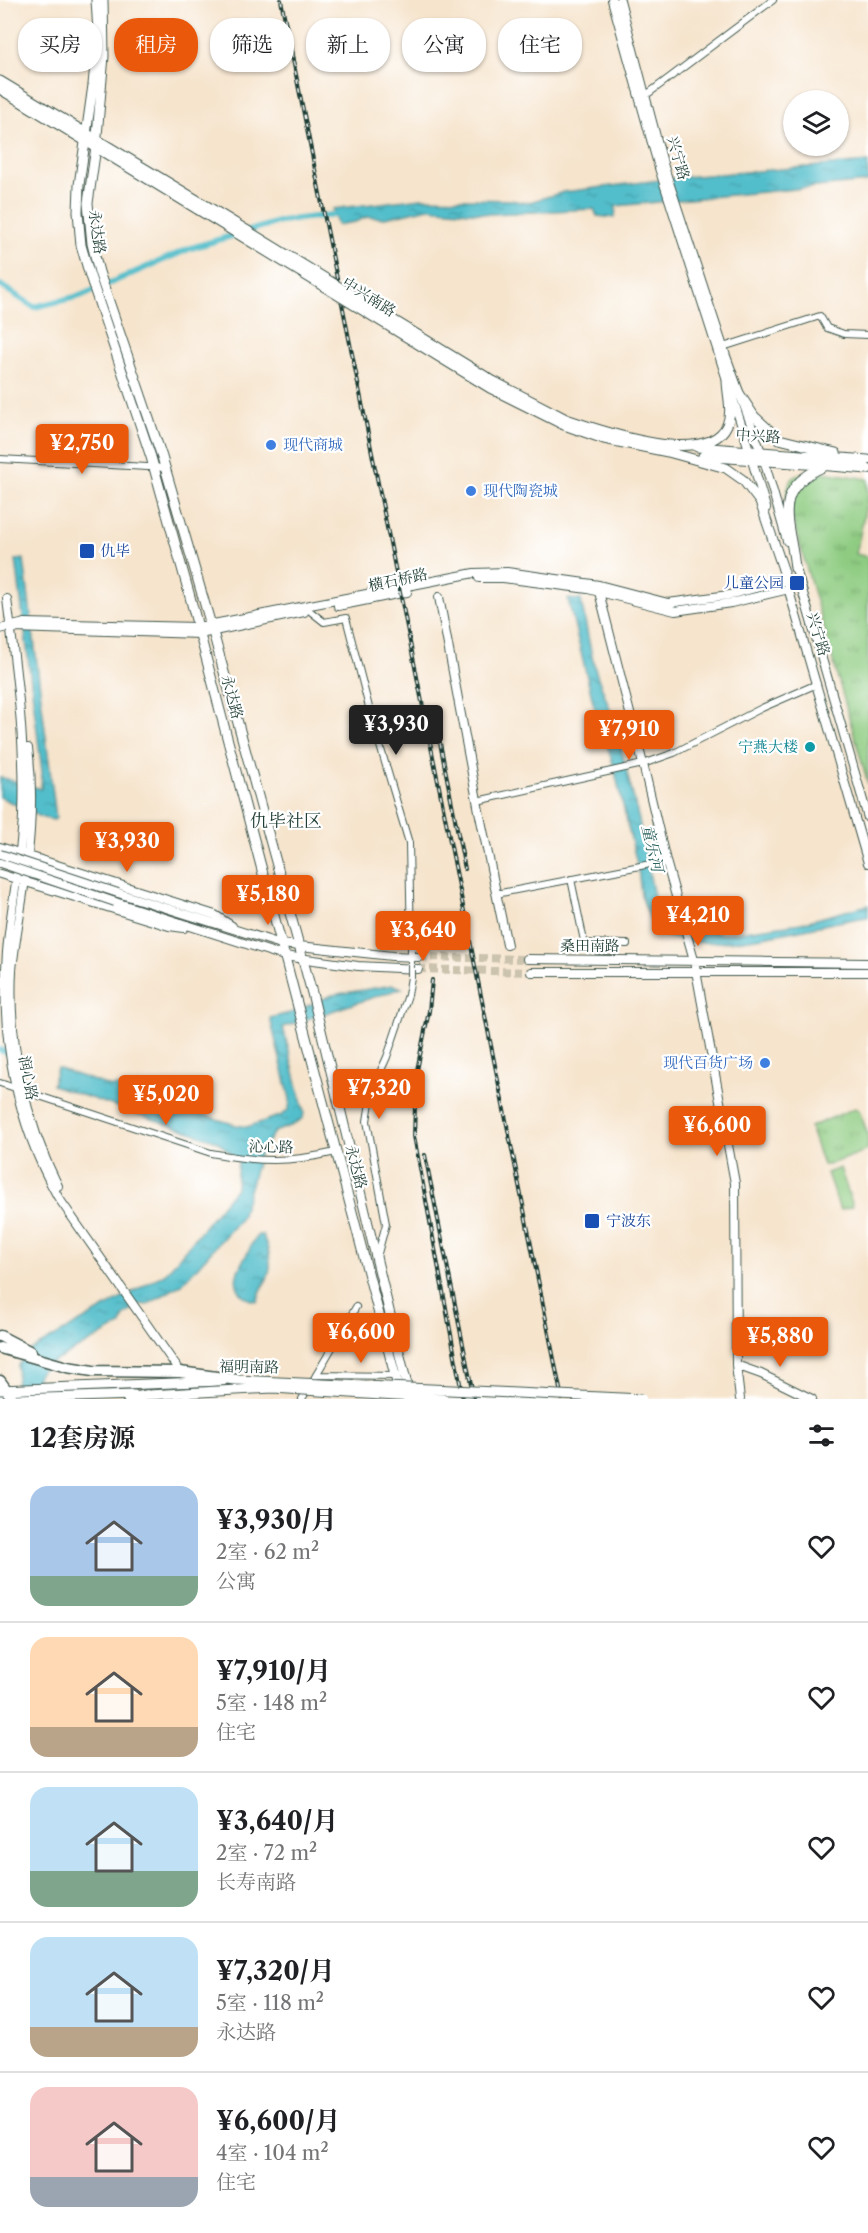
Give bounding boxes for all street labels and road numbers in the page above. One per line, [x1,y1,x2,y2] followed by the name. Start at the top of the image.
[663,134,694,182] street label: 兴宁路
[85,208,110,256] street label: 永达路
[339,273,400,321] street label: 中兴南路
[735,424,781,447] street label: 中兴路
[367,564,429,595] street label: 横石桥路
[803,610,834,658] street label: 兴宁路
[217,673,247,721] street label: 永达路
[560,936,620,955] street label: 桑田南路
[15,1054,42,1102] street label: 润心路
[248,1137,294,1156] street label: 沁心路
[341,1143,371,1191] street label: 永达路
[219,1356,279,1377] street label: 福明南路

